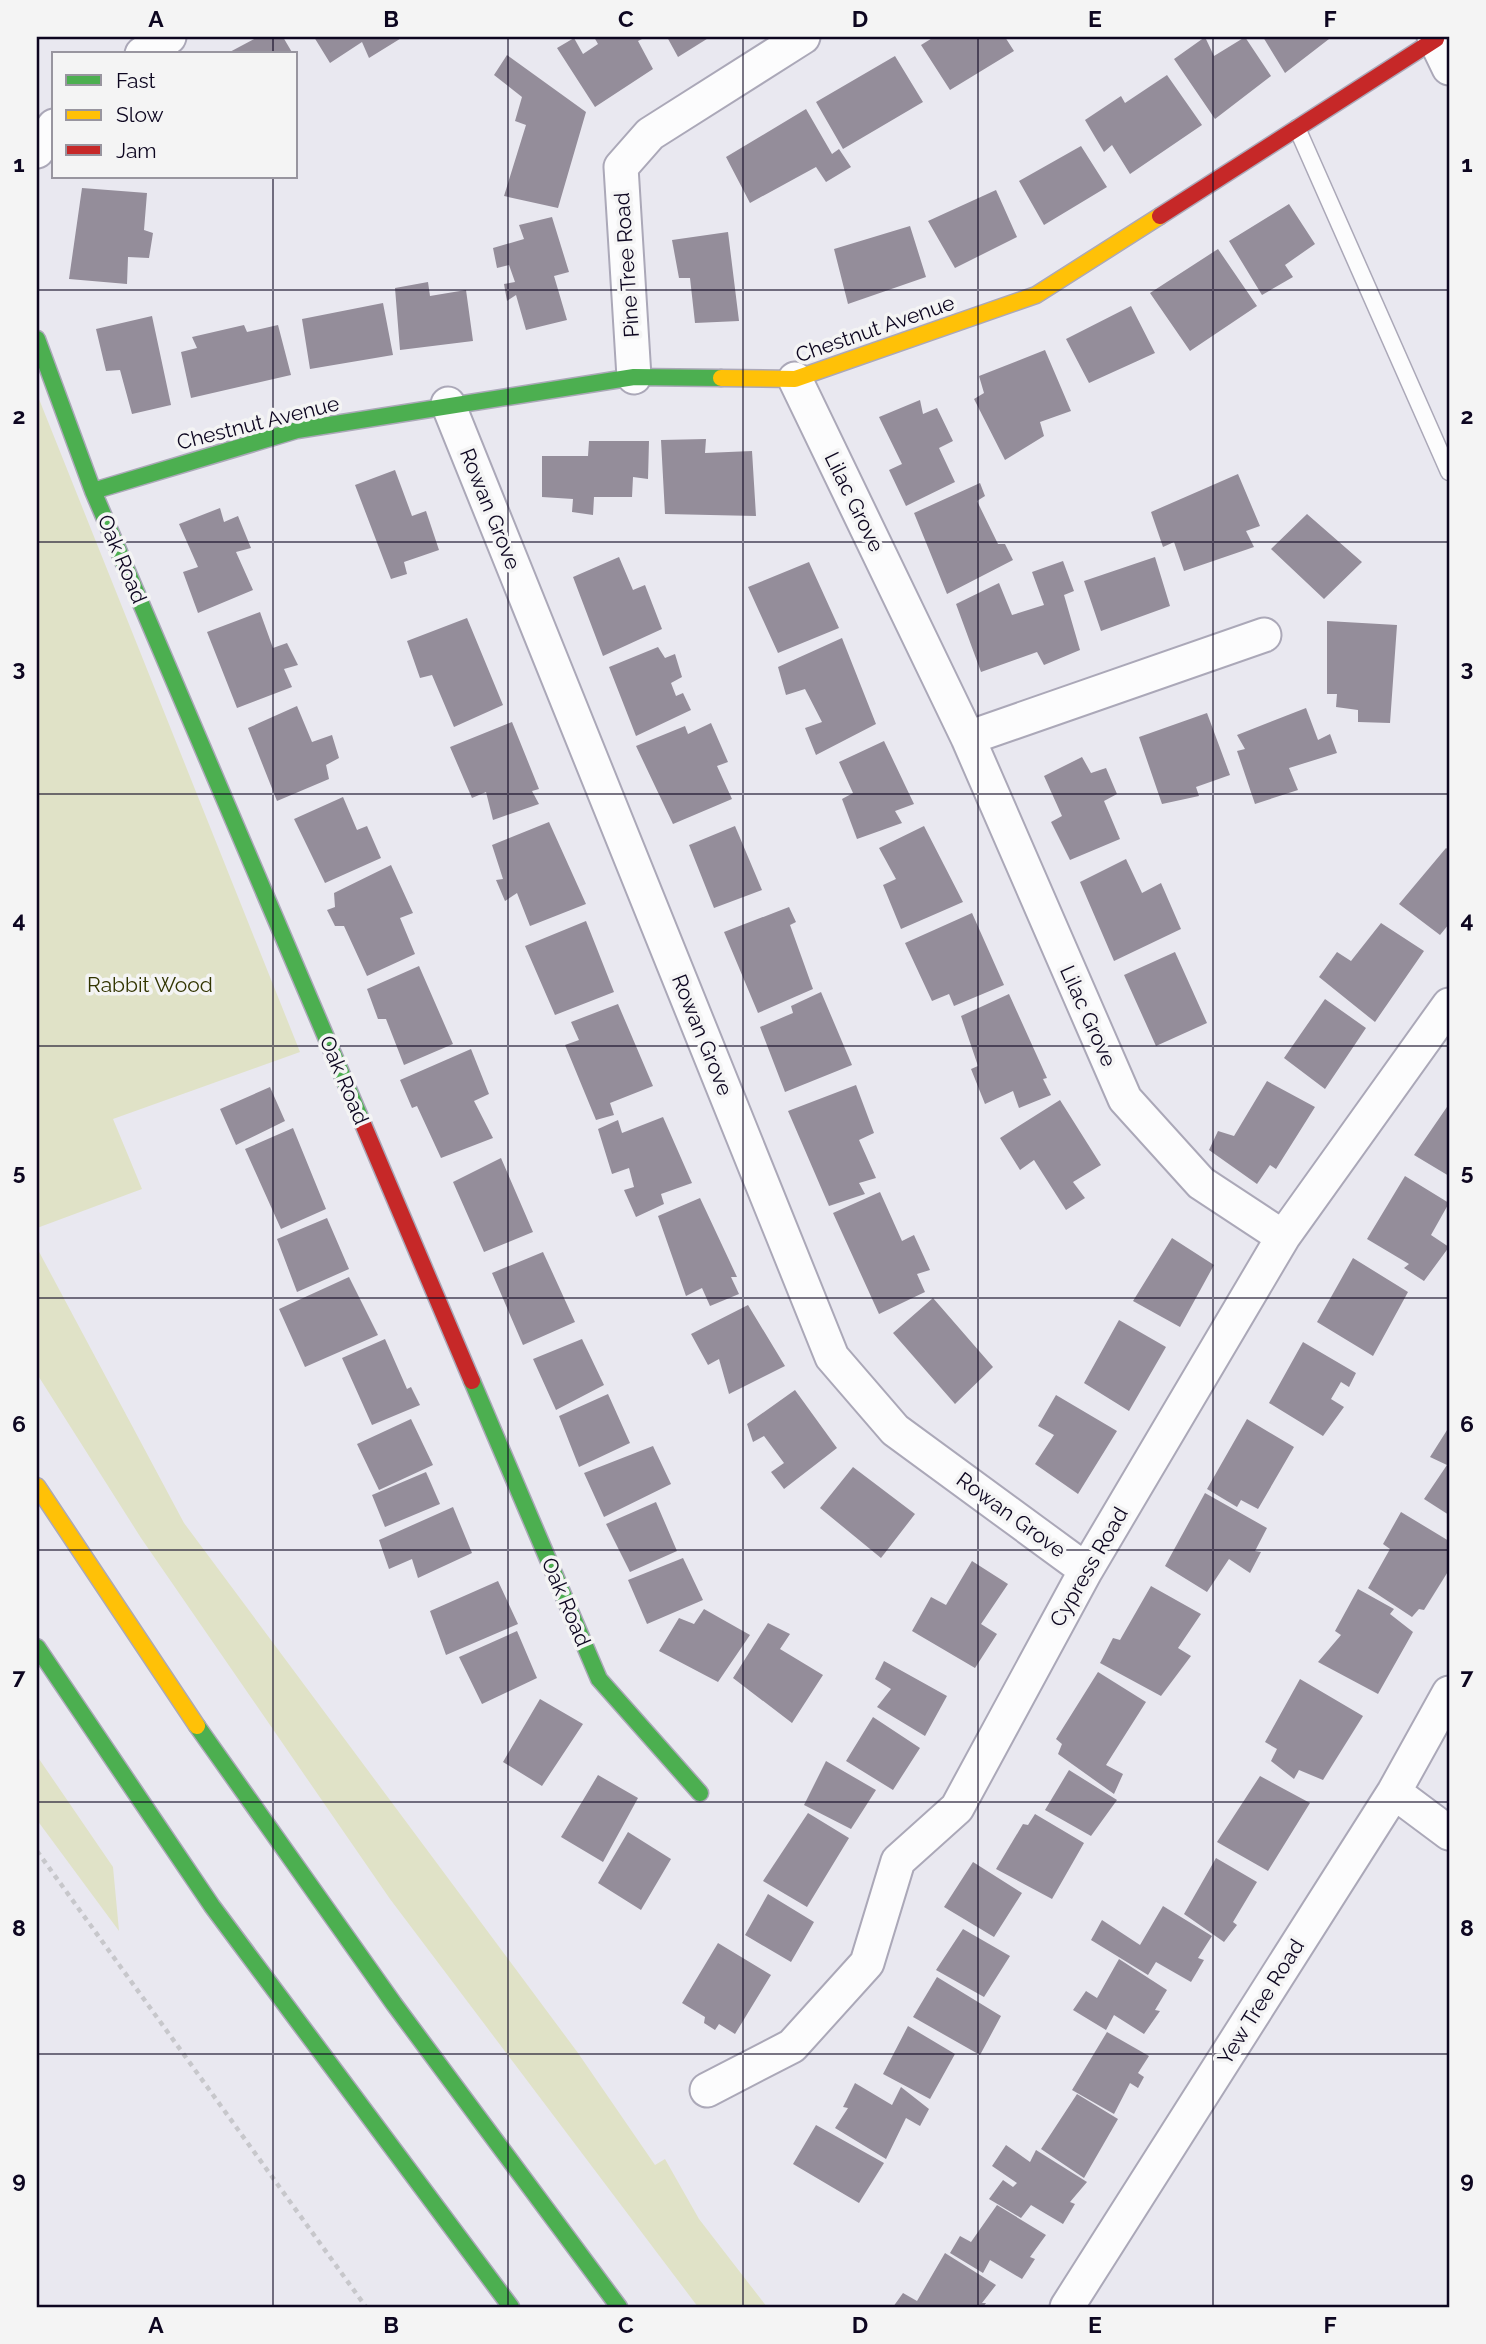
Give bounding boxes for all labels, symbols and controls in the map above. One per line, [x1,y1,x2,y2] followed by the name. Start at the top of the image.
[148,5,164,32] text: A
[383,5,399,32] text: B
[618,5,634,32] text: C
[852,5,868,32] text: D
[1088,5,1102,32] text: E
[1323,5,1337,32] text: F
[52,52,298,178] legend
[116,68,156,93] text: Fast
[116,102,164,127] text: Slow
[116,138,157,163] text: Jam
[13,150,25,177] text: 1
[1461,150,1473,177] text: 1
[609,192,644,338] street label: Pine Tree Road
[792,290,958,367] street label: Chestnut Avenue
[174,390,342,455] street label: Chestnut Avenue
[13,402,25,429] text: 2
[1461,402,1473,429] text: 2
[455,444,526,573] street label: Rowan Grove
[820,448,889,556] street label: Lilac Grove
[93,511,152,607] street label: Oak Road
[13,654,25,681] text: 3
[1461,654,1473,681] text: 3
[12,906,26,933] text: 4
[1460,906,1474,933] text: 4
[1055,961,1122,1070] street label: Lilac Grove
[667,970,738,1099] street label: Rowan Grove
[87,972,213,997] park label: Rabbit Wood
[315,1032,374,1128] street label: Oak Road
[13,1158,26,1185] text: 5
[1461,1158,1474,1185] text: 5
[12,1410,26,1437] text: 6
[1460,1410,1474,1437] text: 6
[952,1467,1071,1563] street label: Rowan Grove
[1044,1502,1133,1631] street label: Cypress Road
[537,1554,596,1650] street label: Oak Road
[13,1662,26,1689] text: 7
[1461,1662,1474,1689] text: 7
[12,1914,26,1941] text: 8
[1460,1914,1474,1941] text: 8
[1212,1934,1309,2069] street label: Yew Tree Road
[12,2166,26,2193] text: 9
[1460,2166,1474,2193] text: 9
[148,2311,164,2338] text: A
[383,2311,399,2338] text: B
[618,2311,634,2338] text: C
[852,2311,868,2338] text: D
[1088,2311,1102,2338] text: E
[1323,2311,1337,2338] text: F

